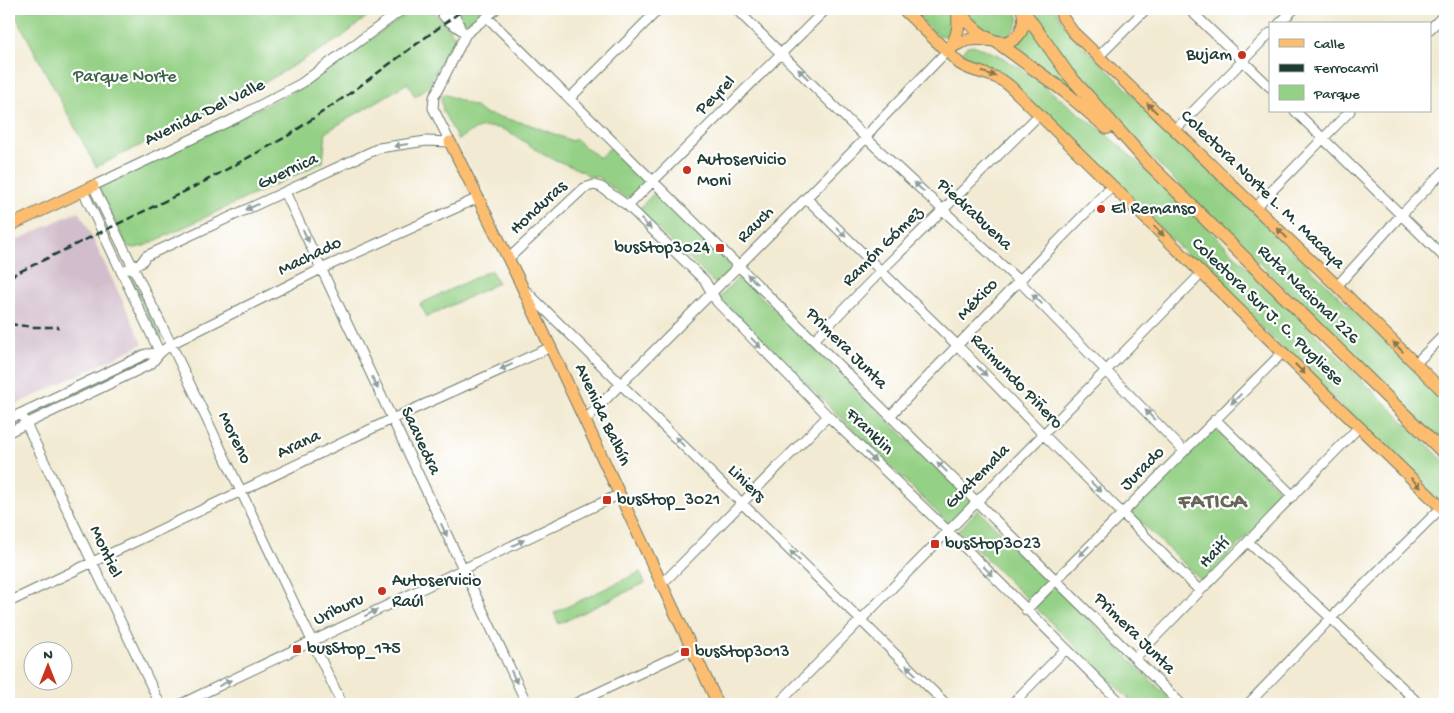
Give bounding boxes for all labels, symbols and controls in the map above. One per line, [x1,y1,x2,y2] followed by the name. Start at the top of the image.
[1269,22,1432,112] legend
[1314,36,1345,54] text: Calle
[1185,45,1232,66] place label: Bujam
[1236,49,1248,61] marker: Bujam
[1313,60,1378,78] text: Ferrocarril
[72,67,177,88] park label: Parque Norte
[797,68,809,80] one-way arrow
[981,71,996,79] one-way arrow
[691,72,740,121] street label: Peyrel
[141,74,269,151] street label: Avenida Del Valle
[1313,86,1360,104] text: Parque
[1147,102,1159,114] one-way arrow
[1175,106,1349,275] street label: Colectora Norte L. M. Macaya
[393,141,409,149] one-way arrow
[255,149,322,195] street label: Guernica
[697,150,786,192] place label: Autoservicio Moni
[681,164,693,176] marker: Autoservicio Moni
[931,174,1017,256] street label: Piedrabuena
[506,175,573,240] street label: Honduras
[913,181,926,192] one-way arrow
[1111,199,1196,220] place label: El Remanso
[733,202,779,248] street label: Rauch
[838,202,928,292] street label: Ramón Gómez
[245,203,259,211] one-way arrow
[1095,203,1107,215] marker: El Remanso
[640,218,652,230] one-way arrow
[1152,225,1164,237] one-way arrow
[835,226,847,238] one-way arrow
[1276,227,1288,239] one-way arrow
[302,229,310,243] one-way arrow
[275,233,345,281] street label: Machado
[1186,234,1348,391] street label: Colectora Sur J. C. Pugliese
[615,238,710,259] place label: busStop3024
[1252,241,1364,350] street label: Ruta Nacional 226
[714,242,726,254] marker: busStop3024
[746,273,758,285] one-way arrow
[953,275,1003,325] street label: México
[1031,293,1043,305] one-way arrow
[800,303,892,395] street label: Primera Junta
[965,330,1067,434] street label: Raimundo Piñero
[750,336,762,348] one-way arrow
[1392,341,1404,353] one-way arrow
[569,361,635,470] street label: Avenida Balbín
[499,363,513,371] one-way arrow
[1294,363,1306,375] one-way arrow
[976,364,988,376] one-way arrow
[371,376,379,390] one-way arrow
[1230,392,1242,404] one-way arrow
[840,403,898,460] street label: Franklin
[395,404,445,479] street label: Saavedra
[212,409,256,467] street label: Moreno
[1144,410,1156,422] one-way arrow
[274,425,325,464] street label: Arana
[674,436,686,448] one-way arrow
[941,439,1016,514] street label: Guatemala
[1116,442,1170,496] street label: Jurado
[865,451,877,463] one-way arrow
[723,461,770,508] street label: Liniers
[936,462,948,474] one-way arrow
[1410,477,1422,489] one-way arrow
[1089,480,1101,492] one-way arrow
[617,490,720,511] place label: busStop_3021
[1178,490,1248,516] district label: FATICA
[601,494,613,506] marker: busStop_3021
[84,523,126,581] street label: Montiel
[441,523,449,537] one-way arrow
[1195,532,1236,573] street label: Haití
[945,534,1041,555] place label: busStop3023
[929,538,941,550] marker: busStop3023
[511,539,525,547] one-way arrow
[1078,545,1090,557] one-way arrow
[790,550,802,562] one-way arrow
[981,565,993,577] one-way arrow
[392,571,481,613] place label: Autoservicio Raúl
[376,585,388,597] marker: Autoservicio Raúl
[1088,588,1180,680] street label: Primera Junta
[310,589,368,631] street label: Uriburu
[364,609,378,617] one-way arrow
[307,639,401,660] place label: busStop_175
[22,640,72,690] north arrow
[695,642,790,663] place label: busStop3013
[291,643,303,655] marker: busStop_175
[679,646,691,658] marker: busStop3013
[43,647,53,664] text: N
[906,664,918,676] one-way arrow
[510,670,518,684] one-way arrow
[218,679,232,687] one-way arrow

